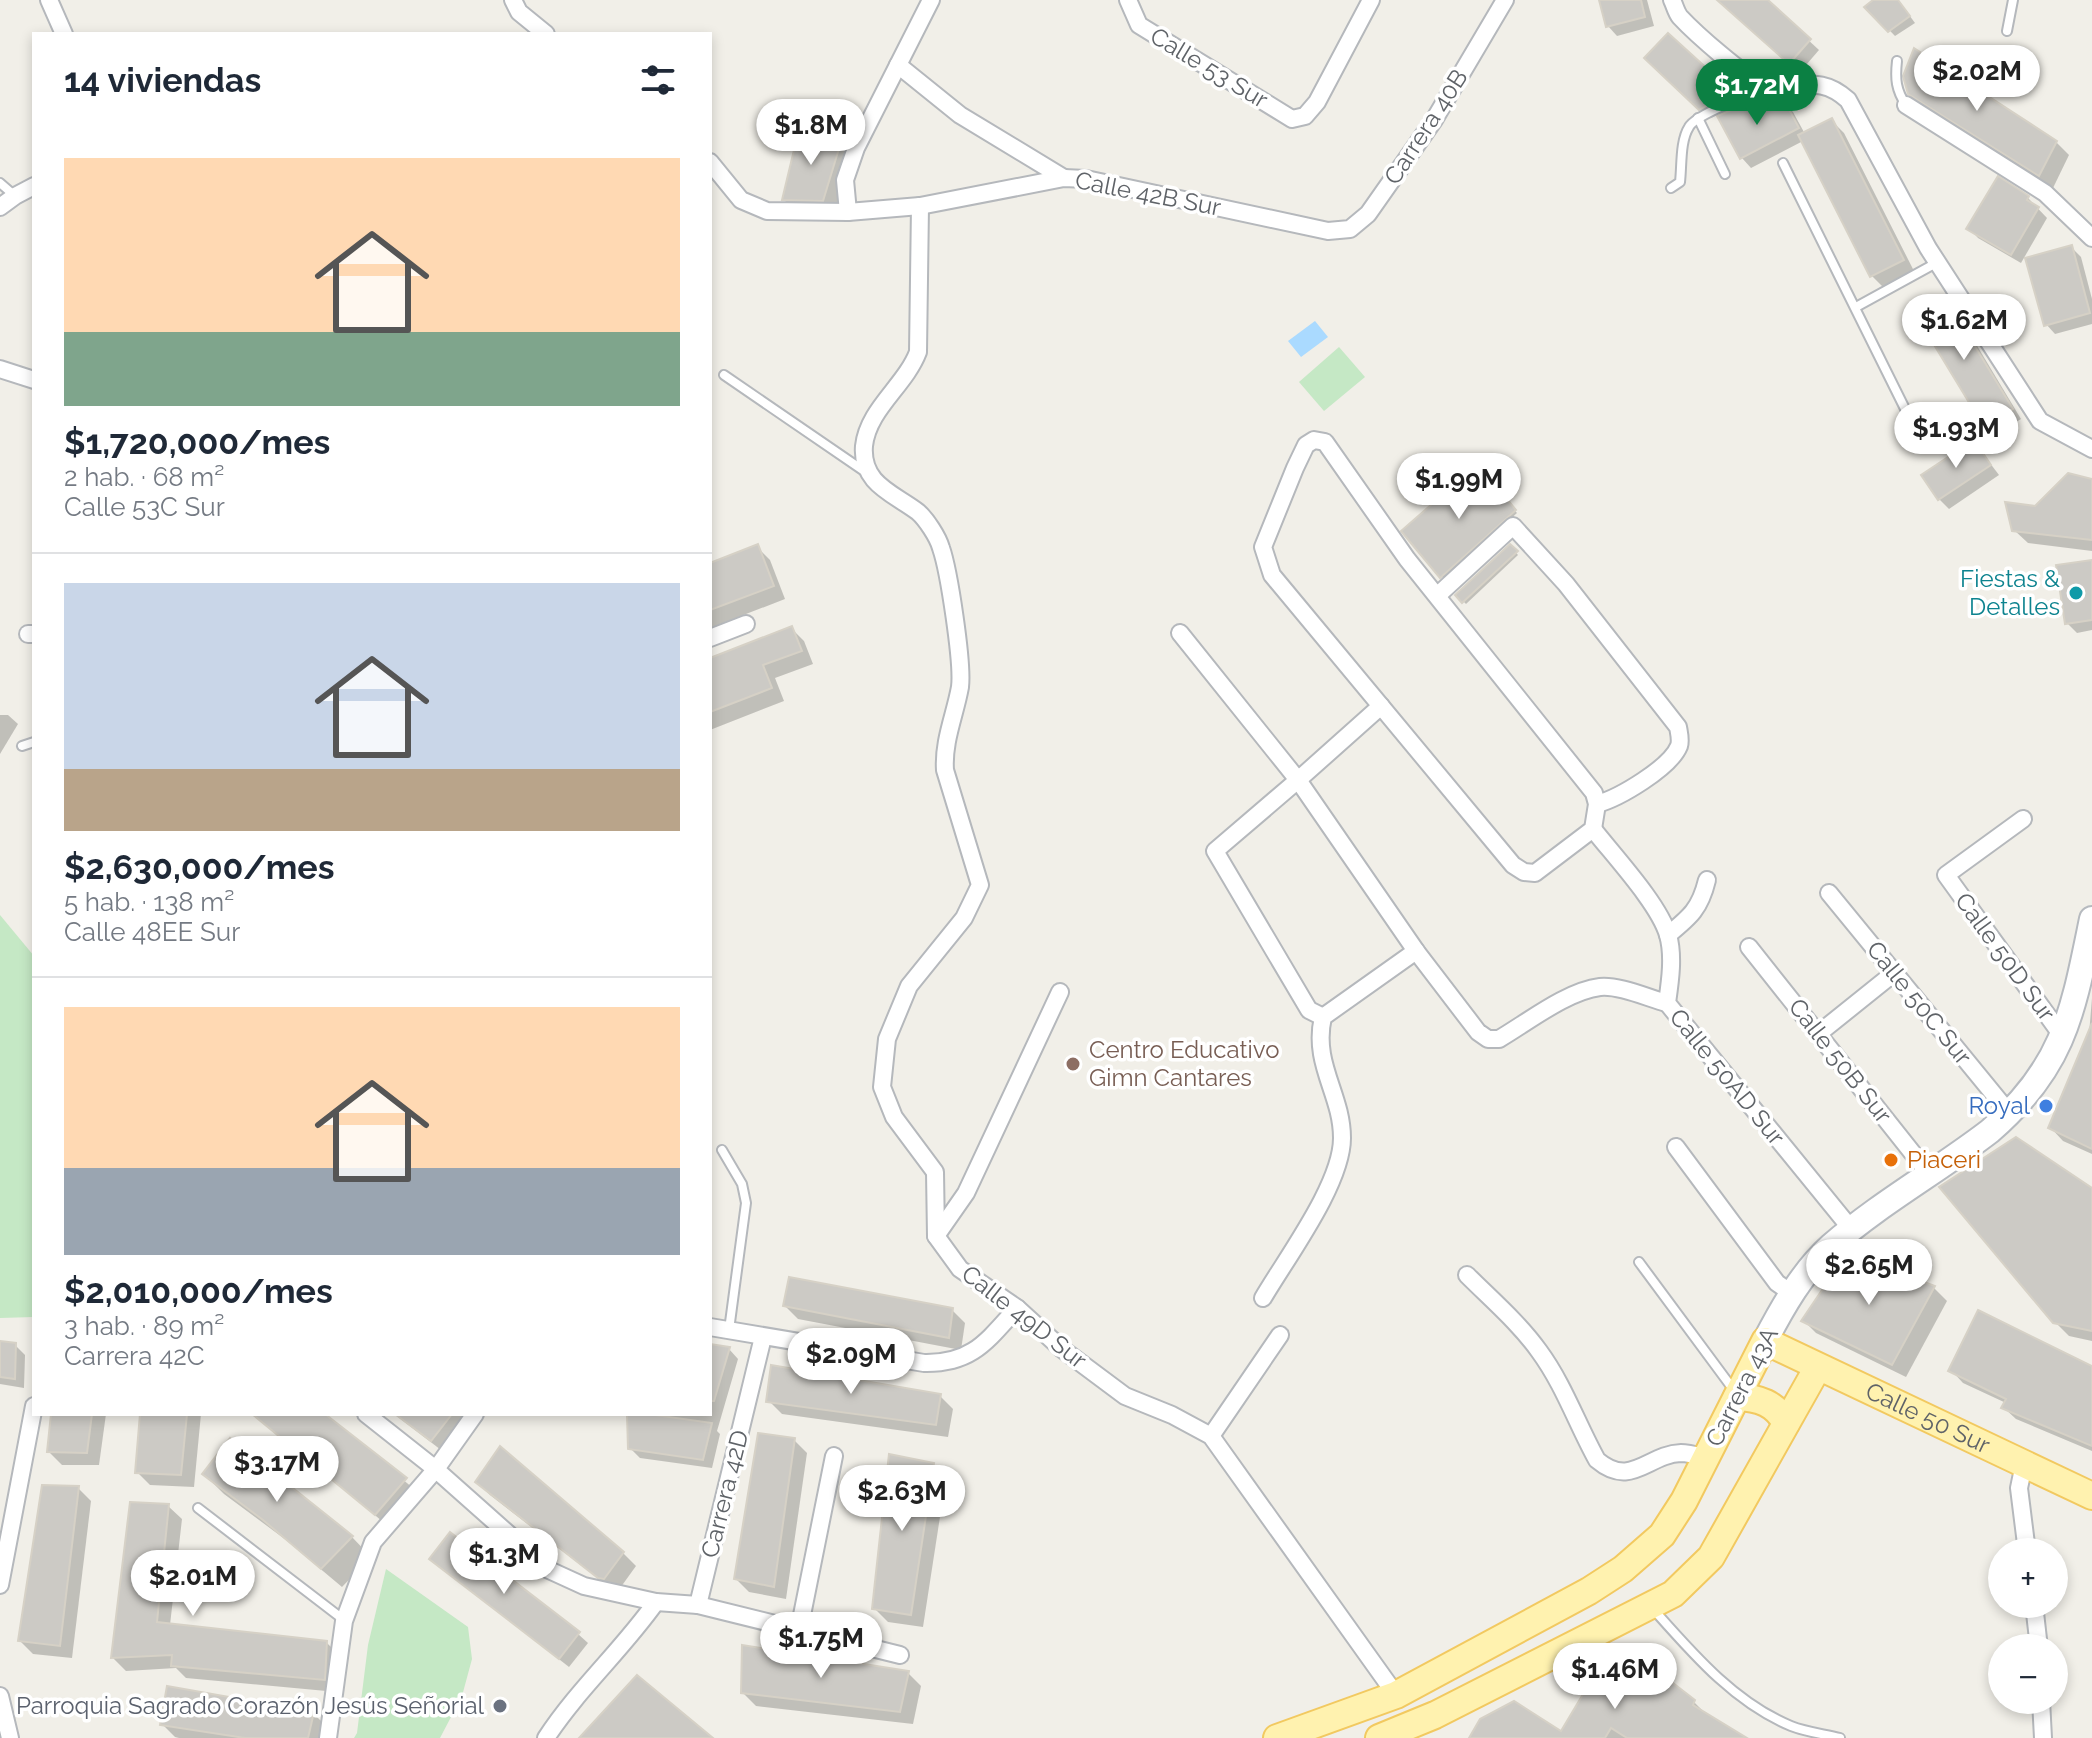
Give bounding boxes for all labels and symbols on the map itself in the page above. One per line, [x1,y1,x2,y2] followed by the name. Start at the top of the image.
[1145,21,1274,114] street label: Calle 53 Sur
[1912,45,2042,113] pin: $2.02M
[1692,59,1822,127] pin: $1.72M
[1378,64,1474,190] street label: Carrera 40B
[755,99,867,167] pin: $1.8M
[1073,165,1224,222] street label: Calle 42B Sur
[1899,294,2029,362] pin: $1.62M
[1891,402,2021,470] pin: $1.93M
[1394,453,1524,521] pin: $1.99M
[1960,564,2060,621] place label: Fiestas & Detalles
[2067,584,2085,602] marker: Fiestas & Detalles
[1949,887,2062,1027] street label: Calle 50D Sur
[1861,935,1978,1071] street label: Calle 50C Sur
[1783,993,1898,1129] street label: Calle 50B Sur
[1664,1003,1792,1151] street label: Calle 50AD Sur
[1089,1035,1279,1092] place label: Centro Educativo Gimn Cantares
[1064,1055,1082,1073] marker: Centro Educativo Gimn Cantares
[1969,1091,2030,1120] place label: Royal
[2037,1097,2055,1115] marker: Royal
[1907,1145,1981,1174] place label: Piaceri
[1882,1151,1900,1169] marker: Piaceri
[1804,1239,1934,1307] pin: $2.65M
[956,1259,1093,1375] street label: Calle 49D Sur
[1699,1322,1784,1451] street label: Carrera 43A
[786,1328,916,1396] pin: $2.09M
[1861,1376,1995,1460] street label: Calle 50 Sur
[695,1427,754,1561] street label: Carrera 42D
[212,1436,342,1504] pin: $3.17M
[837,1465,967,1533] pin: $2.63M
[448,1528,560,1596] pin: $1.3M
[128,1550,258,1618] pin: $2.01M
[756,1612,886,1680] pin: $1.75M
[1550,1643,1680,1711] pin: $1.46M
[16,1691,484,1720] place label: Parroquia Sagrado Corazón Jesús Señorial
[491,1697,509,1715] marker: Parroquia Sagrado Corazón Jesús Señorial

